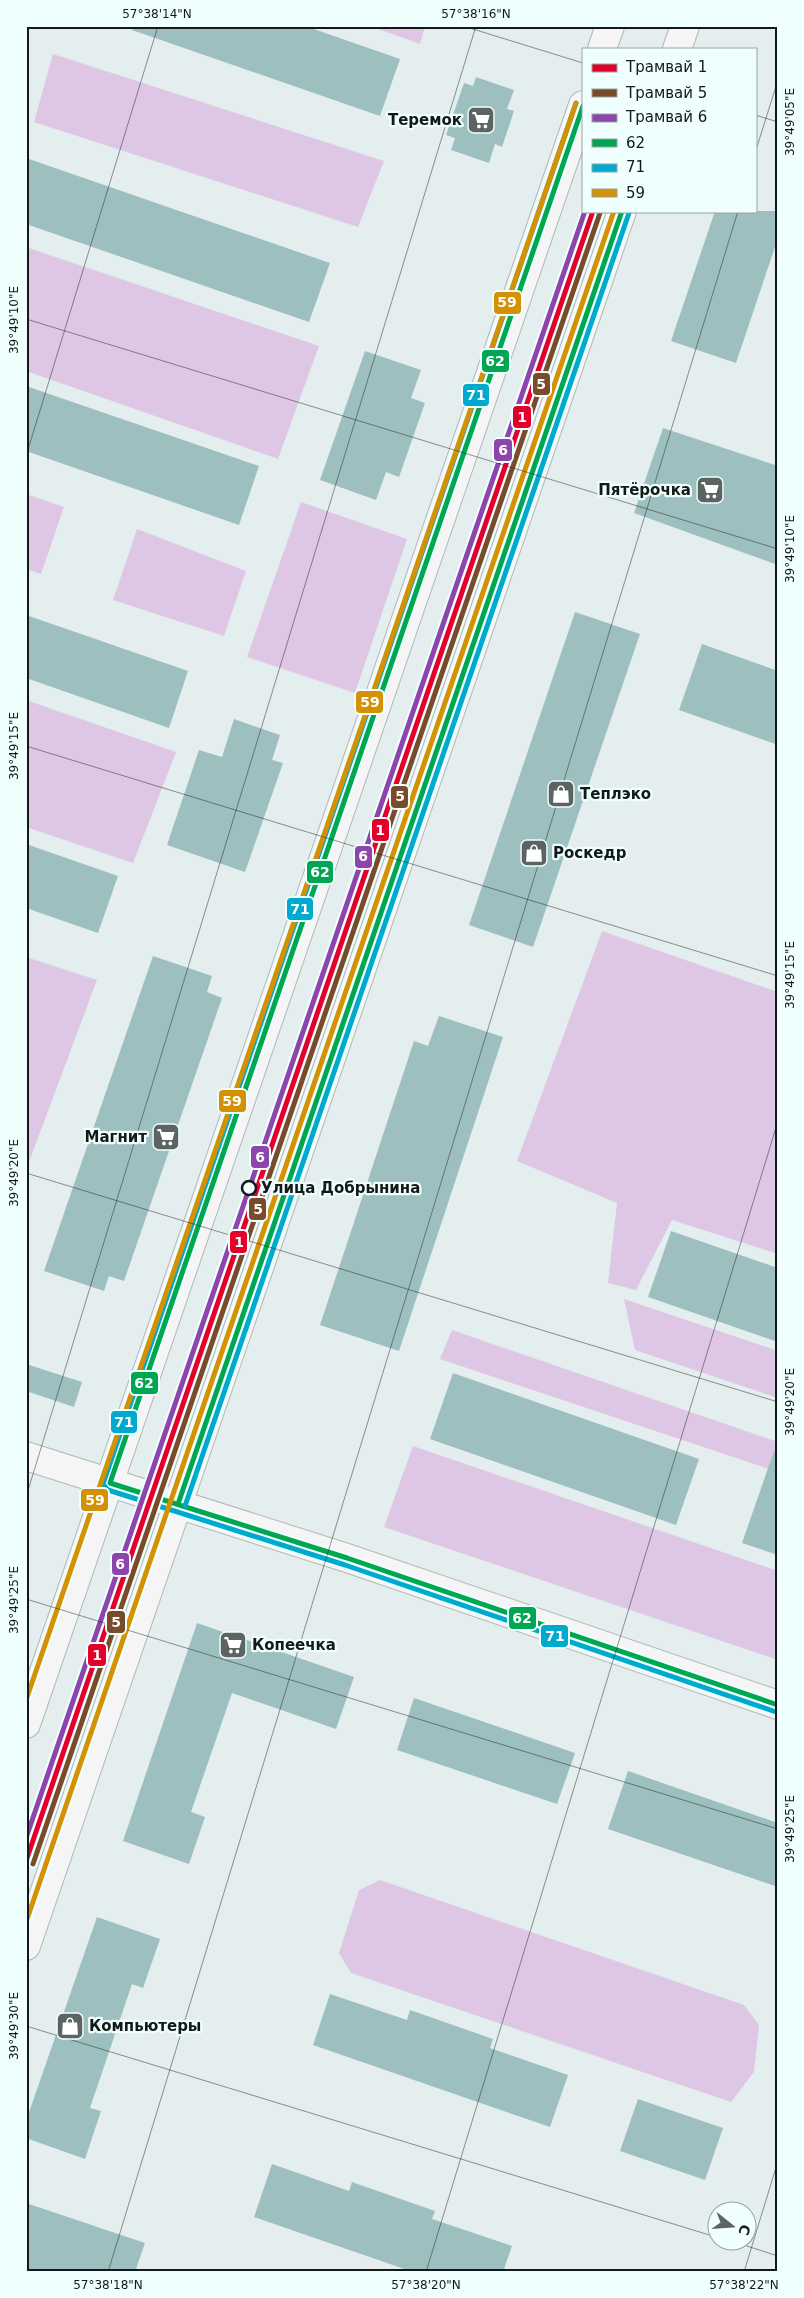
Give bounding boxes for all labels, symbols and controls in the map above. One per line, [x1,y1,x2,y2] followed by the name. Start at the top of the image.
[122,7,192,21] text: 57°38'14"N
[441,7,511,21] text: 57°38'16"N
[582,48,756,212] legend
[625,58,707,76] text: Трамвай 1
[625,84,707,102] text: Трамвай 5
[783,88,797,156] text: 39°49'05"E
[466,105,496,135] supermarket icon: Теремок
[625,108,707,126] text: Трамвай 6
[388,111,462,129] place label: Теремок
[626,134,645,152] text: 62
[626,158,645,176] text: 71
[626,184,645,202] text: 59
[7,286,21,354] text: 39°49'10"E
[493,291,522,315] line badge: 59
[497,294,517,310] text: 59
[481,349,510,373] line badge: 62
[485,353,505,369] text: 62
[532,372,551,396] line badge: 5
[536,376,546,392] text: 5
[462,383,490,407] line badge: 71
[466,387,486,403] text: 71
[512,405,532,429] line badge: 1
[517,409,527,425] text: 1
[493,438,513,462] line badge: 6
[498,442,508,458] text: 6
[695,475,725,505] supermarket icon: Пятёрочка
[598,481,691,499] place label: Пятёрочка
[783,515,797,583] text: 39°49'10"E
[355,690,384,714] line badge: 59
[360,694,380,710] text: 59
[7,712,21,780] text: 39°49'15"E
[546,779,576,809] shop icon: Теплэко
[390,785,409,809] line badge: 5
[580,785,651,803] place label: Теплэко
[395,788,405,804] text: 5
[371,818,390,842] line badge: 1
[375,822,385,838] text: 1
[519,838,549,868] shop icon: Роскедр
[553,844,627,862] place label: Роскедр
[354,845,373,869] line badge: 6
[358,848,368,864] text: 6
[306,860,334,884] line badge: 62
[310,864,330,880] text: 62
[286,897,314,921] line badge: 71
[290,901,310,917] text: 71
[783,941,797,1009] text: 39°49'15"E
[218,1089,247,1113] line badge: 59
[222,1093,242,1109] text: 59
[151,1122,181,1152] supermarket icon: Магнит
[85,1128,147,1146] place label: Магнит
[7,1139,21,1207] text: 39°49'20"E
[250,1145,270,1169] line badge: 6
[255,1149,265,1165] text: 6
[261,1179,420,1197] place label: Улица Добрынина
[241,1180,257,1196] marker: Улица Добрынина
[248,1197,267,1221] line badge: 5
[253,1201,263,1217] text: 5
[229,1230,248,1254] line badge: 1
[234,1234,244,1250] text: 1
[783,1368,797,1436] text: 39°49'20"E
[130,1371,159,1395] line badge: 62
[134,1375,154,1391] text: 62
[110,1410,138,1434] line badge: 71
[114,1414,134,1430] text: 71
[80,1488,109,1512] line badge: 59
[85,1492,105,1508] text: 59
[111,1552,130,1576] line badge: 6
[115,1556,125,1572] text: 6
[7,1566,21,1634] text: 39°49'25"E
[508,1606,537,1630] line badge: 62
[106,1610,126,1634] line badge: 5
[512,1610,532,1626] text: 62
[111,1614,121,1630] text: 5
[540,1624,569,1648] line badge: 71
[545,1628,565,1644] text: 71
[218,1630,248,1660] supermarket icon: Копеечка
[252,1636,336,1654] place label: Копеечка
[87,1643,107,1667] line badge: 1
[92,1647,102,1663] text: 1
[783,1795,797,1863] text: 39°49'25"E
[7,1992,21,2060] text: 39°49'30"E
[55,2011,85,2041] shop icon: Компьютеры
[89,2017,201,2035] place label: Компьютеры
[706,2200,756,2250] north arrow
[735,2223,754,2237] text: С
[73,2278,143,2292] text: 57°38'18"N
[391,2278,461,2292] text: 57°38'20"N
[709,2278,779,2292] text: 57°38'22"N

